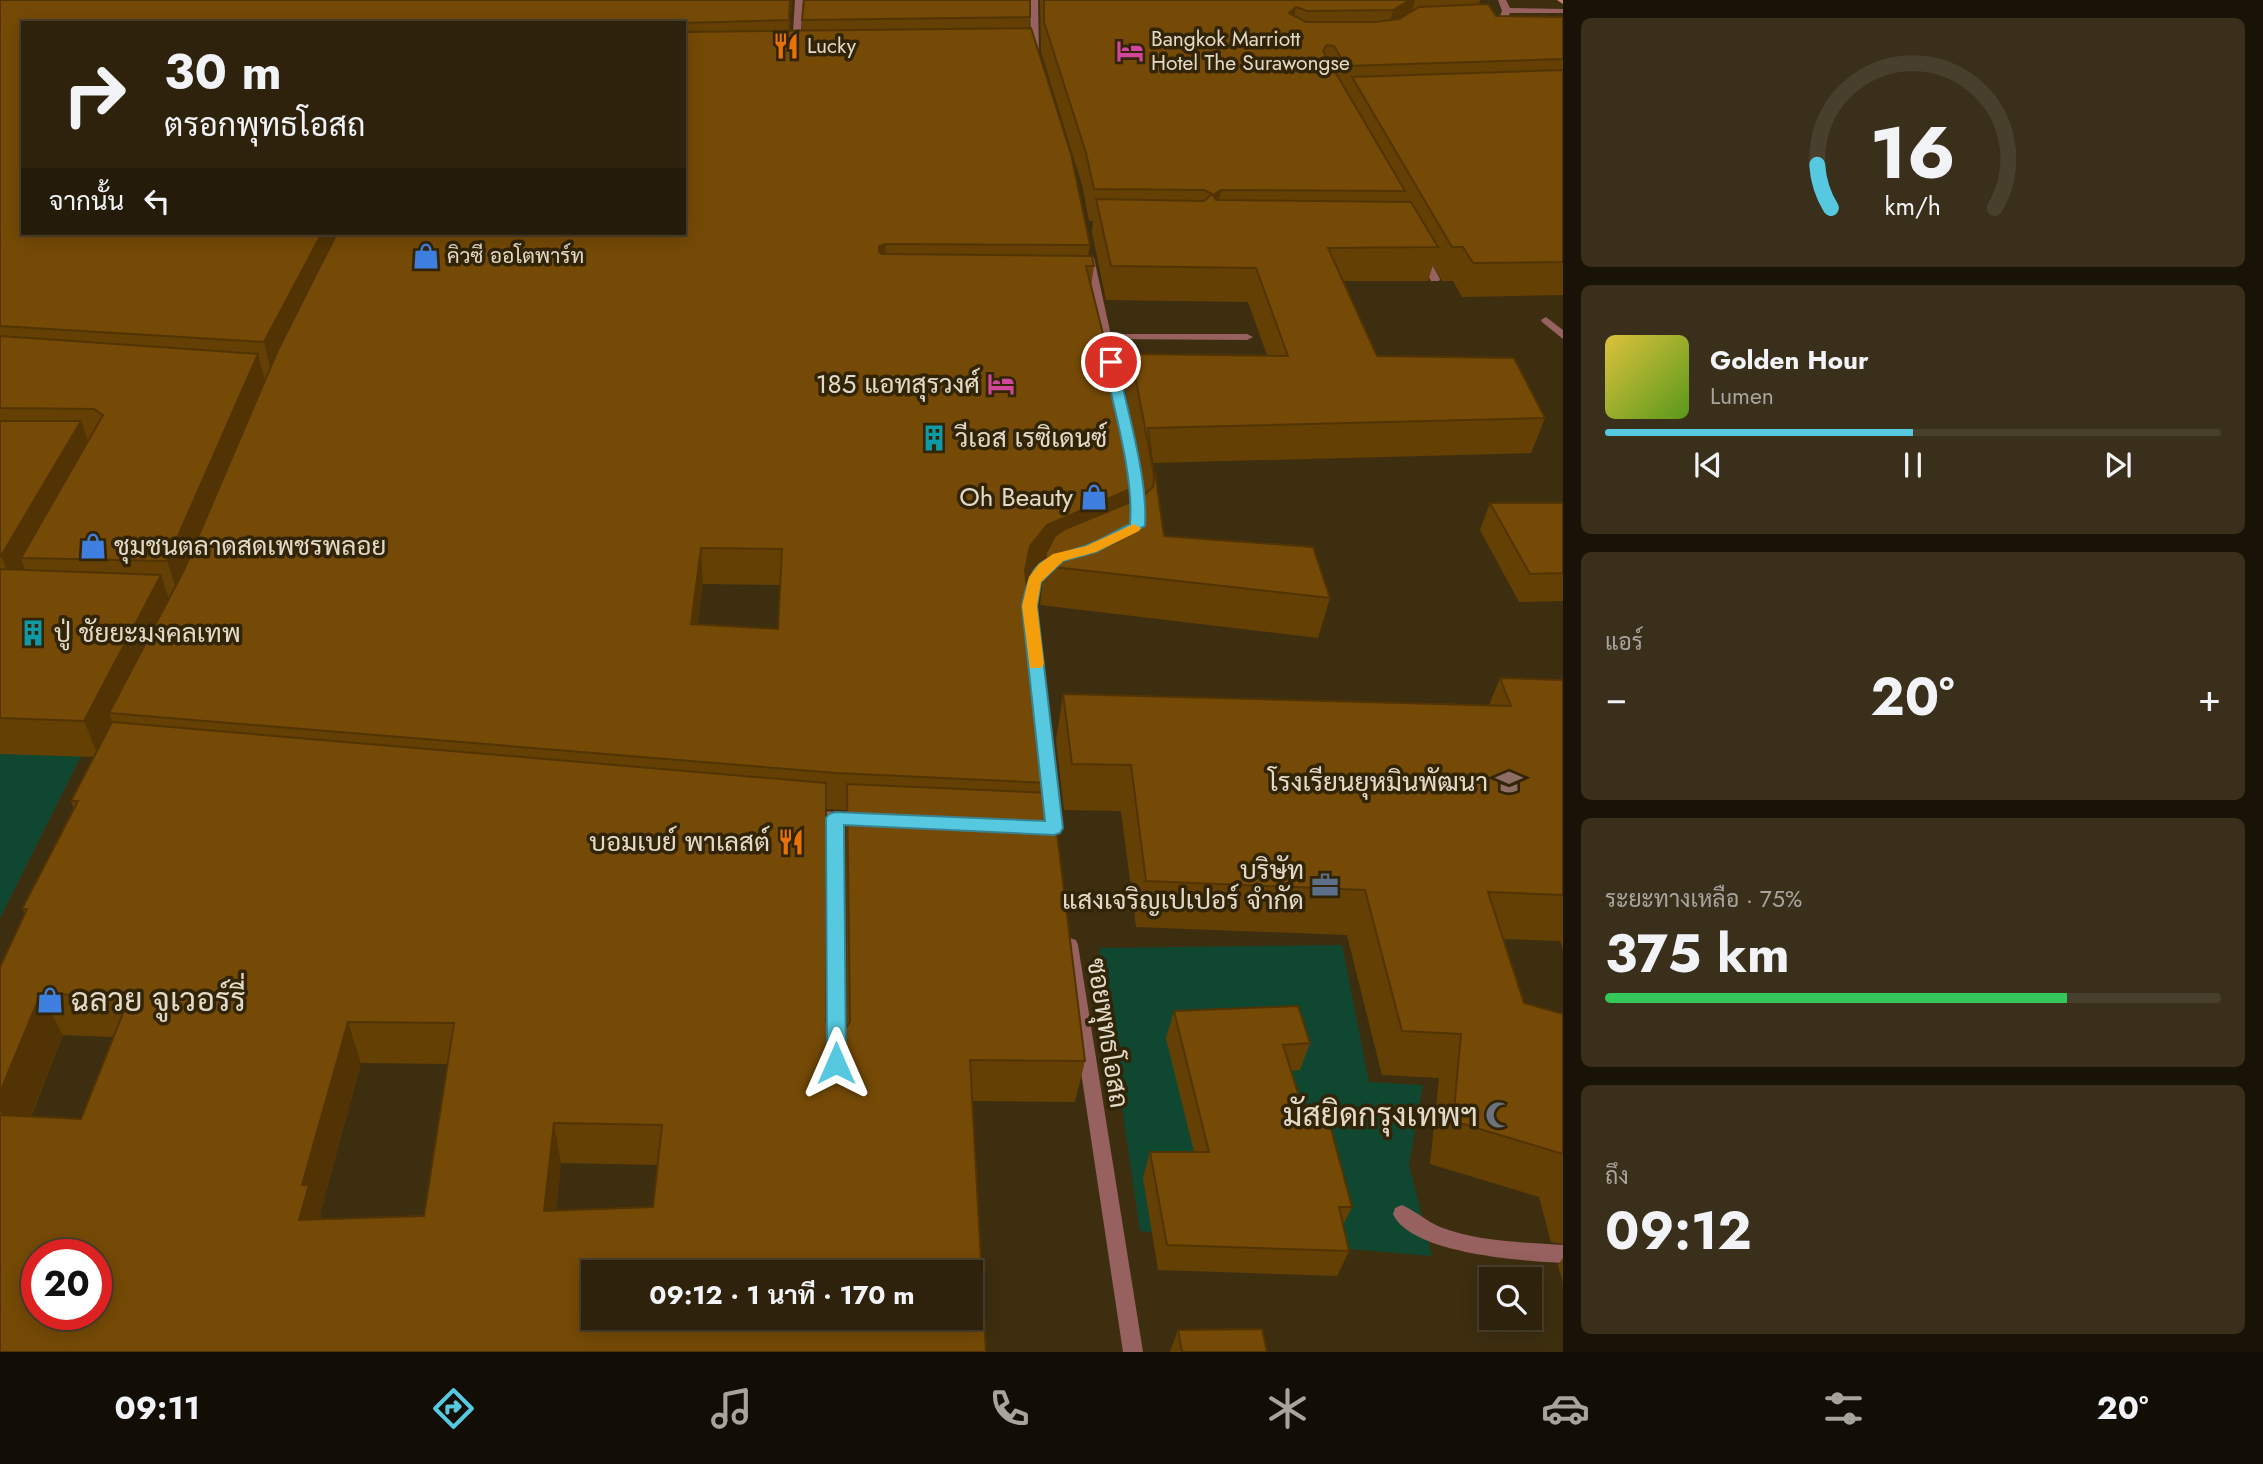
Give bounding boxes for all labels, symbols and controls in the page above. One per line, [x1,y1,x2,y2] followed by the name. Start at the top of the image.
[1151,24,1350,78] place label: Bangkok Marriott Hotel The Surawongse
[771,31,801,61] restaurant icon: Lucky
[807,31,857,61] place label: Lucky
[1115,36,1145,66] hotel icon: Bangkok Marriott Hotel The Surawongse
[164,37,282,107] text: 30 m
[49,49,140,140] icon: right
[1870,101,1956,206] text: 16
[164,102,366,148] text: ตรอกพุทธโอสถ
[49,182,124,220] text: จากนั้น
[138,182,176,220] icon: left
[1885,188,1941,224] text: km/h
[411,241,441,271] shop icon: คิวซี ออโตพาร์ท
[447,241,584,271] place label: คิวซี ออโตพาร์ท
[1081,332,1141,392] pin
[1710,341,1869,379] text: Golden Hour
[1092,343,1130,381] icon: arrive
[816,365,980,403] place label: 185 แอทสุรวงศ์
[986,369,1016,399] hotel icon: 185 แอทสุรวงศ์
[1710,379,1774,413] text: Lumen
[954,419,1107,457] place label: วีเอส เรซิเดนซ์
[919,423,949,453] building icon: วีเอส เรซิเดนซ์
[1689,446,1727,484] icon: previous
[1894,446,1932,484] icon: pause
[2099,446,2137,484] icon: next
[959,478,1074,516] place label: Oh Beauty
[1079,482,1109,512] shop icon: Oh Beauty
[114,527,386,565] place label: ชุมชนตลาดสดเพชรพลอย
[78,531,108,561] shop icon: ชุมชนตลาดสดเพชรพลอย
[54,614,241,652] place label: ปู่ ชัยยะมงคลเทพ
[18,618,48,648] building icon: ปู่ ชัยยะมงคลเทพ
[1605,625,1643,659] text: แอร์
[1871,659,1955,735] text: 20°
[1605,670,1627,725] text: −
[2198,670,2221,725] text: +
[1266,763,1488,801] place label: โรงเรียนยุหมินพัฒนา
[1494,767,1524,797] school or university icon: โรงเรียนยุหมินพัฒนา
[589,823,770,861] place label: บอมเบย์ พาเลสต์
[776,827,806,857] restaurant icon: บอมเบย์ พาเลสต์
[1062,851,1304,919] place label: บริษัท แสงเจริญเปเปอร์ จำกัด
[1310,870,1340,900] office icon: บริษัท แสงเจริญเปเปอร์ จำกัด
[1605,882,1802,916] text: ระยะทางเหลือ · 75%
[1605,916,1790,992] text: 375 km
[1077,955,1139,1111] street label: ซอยพุทธโอสถ
[71,972,246,1023] place label: ฉลวย จูเวอร์รี่
[35,985,65,1015] shop icon: ฉลวย จูเวอร์รี่
[799,1026,873,1100] position arrow
[1283,1092,1478,1138] place label: มัสยิดกรุงเทพฯ
[1484,1100,1514,1130] mosque icon: มัสยิดกรุงเทพฯ
[1605,1159,1629,1193] text: ถึง
[1605,1193,1752,1269] text: 09:12
[21,1239,112,1330] speed limit sign: 20
[1479,1267,1542,1330] map controls
[1479,1267,1542,1330] button: search
[649,1276,915,1314] text: 09:12 · 1 นาที · 170 m
[429,1384,478,1433] icon: directions
[707,1384,756,1433] icon: music
[985,1384,1034,1433] icon: phone
[1263,1384,1312,1433] icon: climate
[1541,1384,1590,1433] icon: car
[1819,1384,1868,1433] icon: filters
[114,1385,200,1431] text: 09:11
[2097,1385,2148,1431] text: 20°

